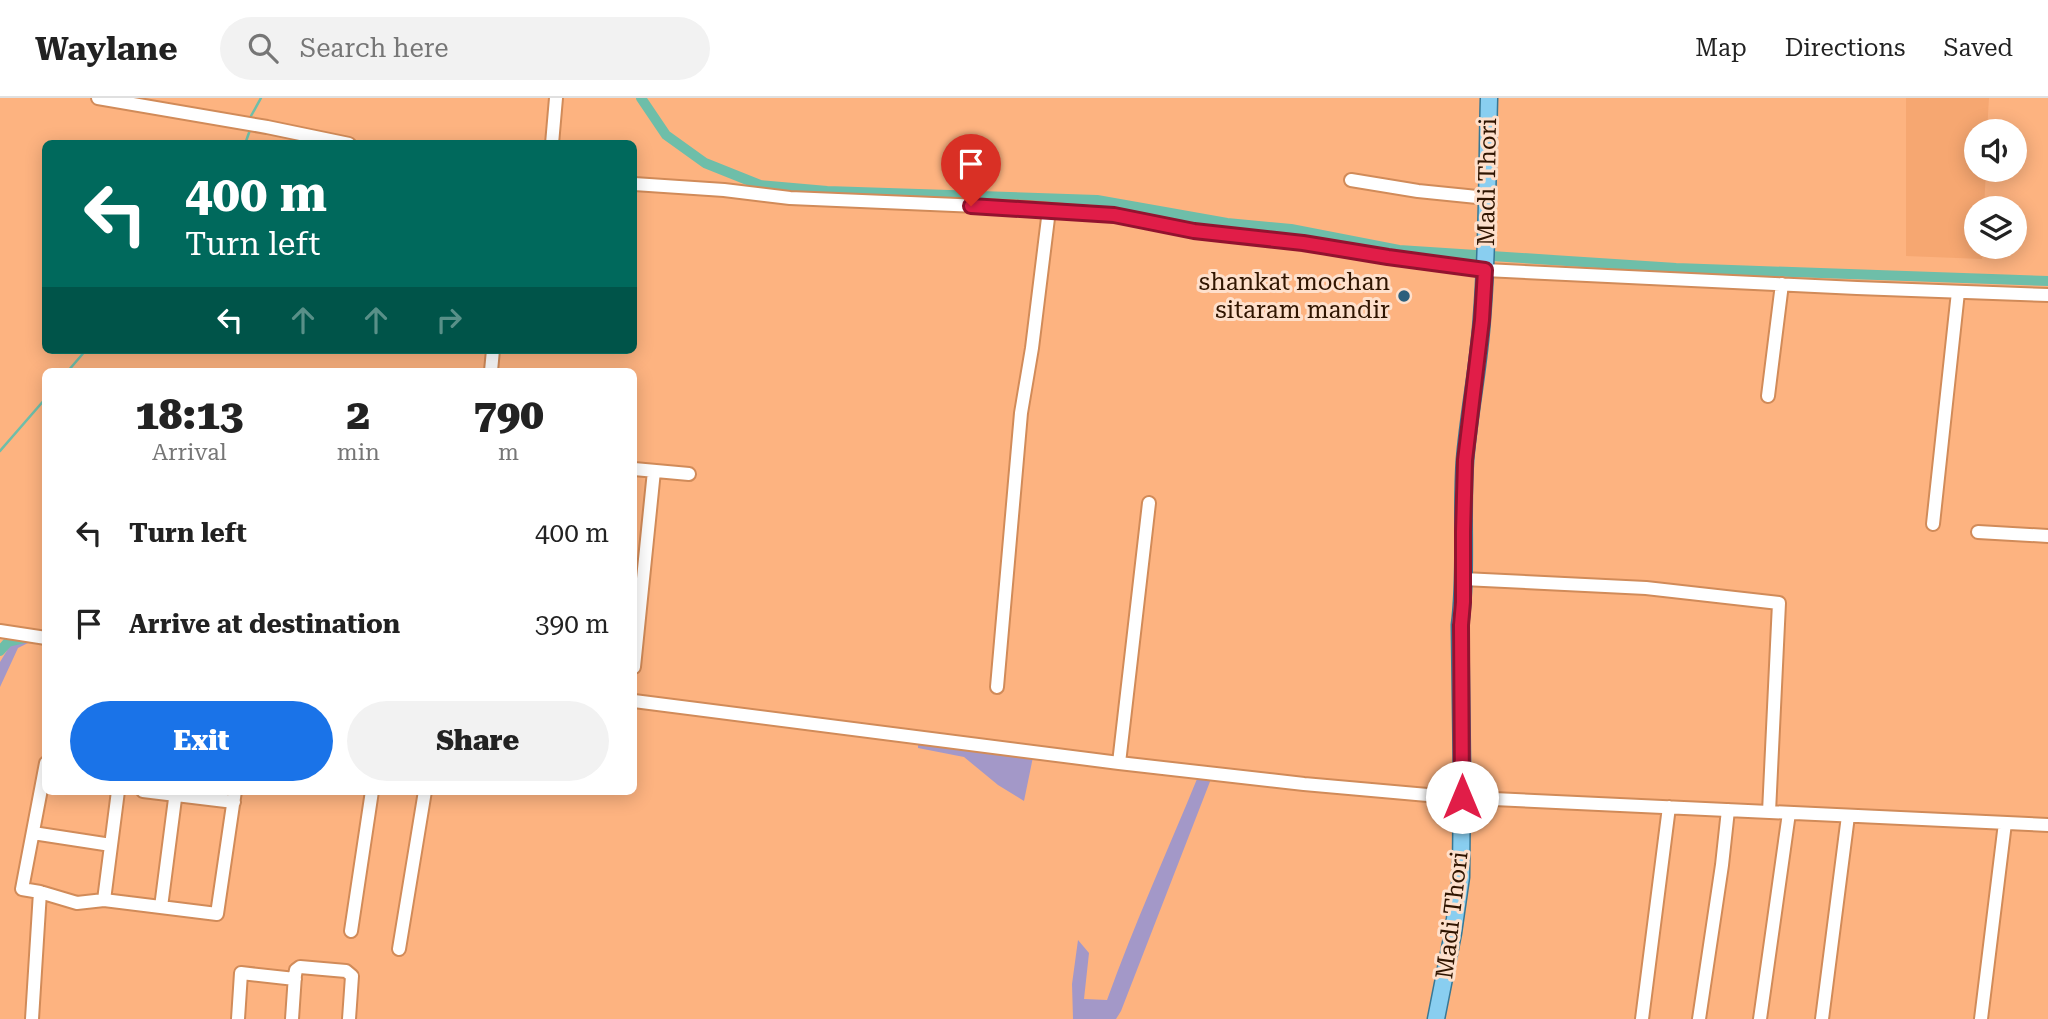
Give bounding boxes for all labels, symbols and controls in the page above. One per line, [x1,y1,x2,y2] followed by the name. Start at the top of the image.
[220,17,710,80] search box
[35,29,178,68] text: Waylane
[244,29,282,67] icon: search
[300,33,449,63] text: Search here
[1695,34,1747,62] text: Map
[1785,34,1905,62] text: Directions
[1943,34,2013,62] text: Saved
[1472,117,1502,246] street label: Madi Thori
[1964,119,2027,259] map controls
[1964,119,2027,182] button: sound
[941,134,1001,206] pin
[952,145,990,183] icon: arrive
[185,166,327,223] text: 400 m
[70,168,161,259] icon: left
[1964,196,2027,259] button: layers
[185,225,320,263] text: Turn left
[1199,268,1390,324] place label: shankat mochan sitaram mandir
[1396,288,1412,304] marker: shankat mochan sitaram mandir
[211,301,249,339] icon: left
[284,301,322,339] icon: ahead
[357,301,395,339] icon: ahead
[430,301,468,339] icon: right
[135,390,243,439] text: 18:13
[346,390,370,439] text: 2
[473,390,544,439] text: 790
[152,439,227,466] text: Arrival
[337,439,380,466] text: min
[498,439,519,466] text: m
[70,514,108,552] icon: left
[129,518,247,548] text: Turn left
[535,518,609,548] text: 400 m
[70,605,108,643] icon: arrive
[129,609,400,639] text: Arrive at destination
[535,609,609,639] text: 390 m
[70,701,333,781] button: Exit
[347,701,609,781] button: Share
[1425,760,1499,834] position arrow
[1430,849,1474,980] street label: Madi Thori

